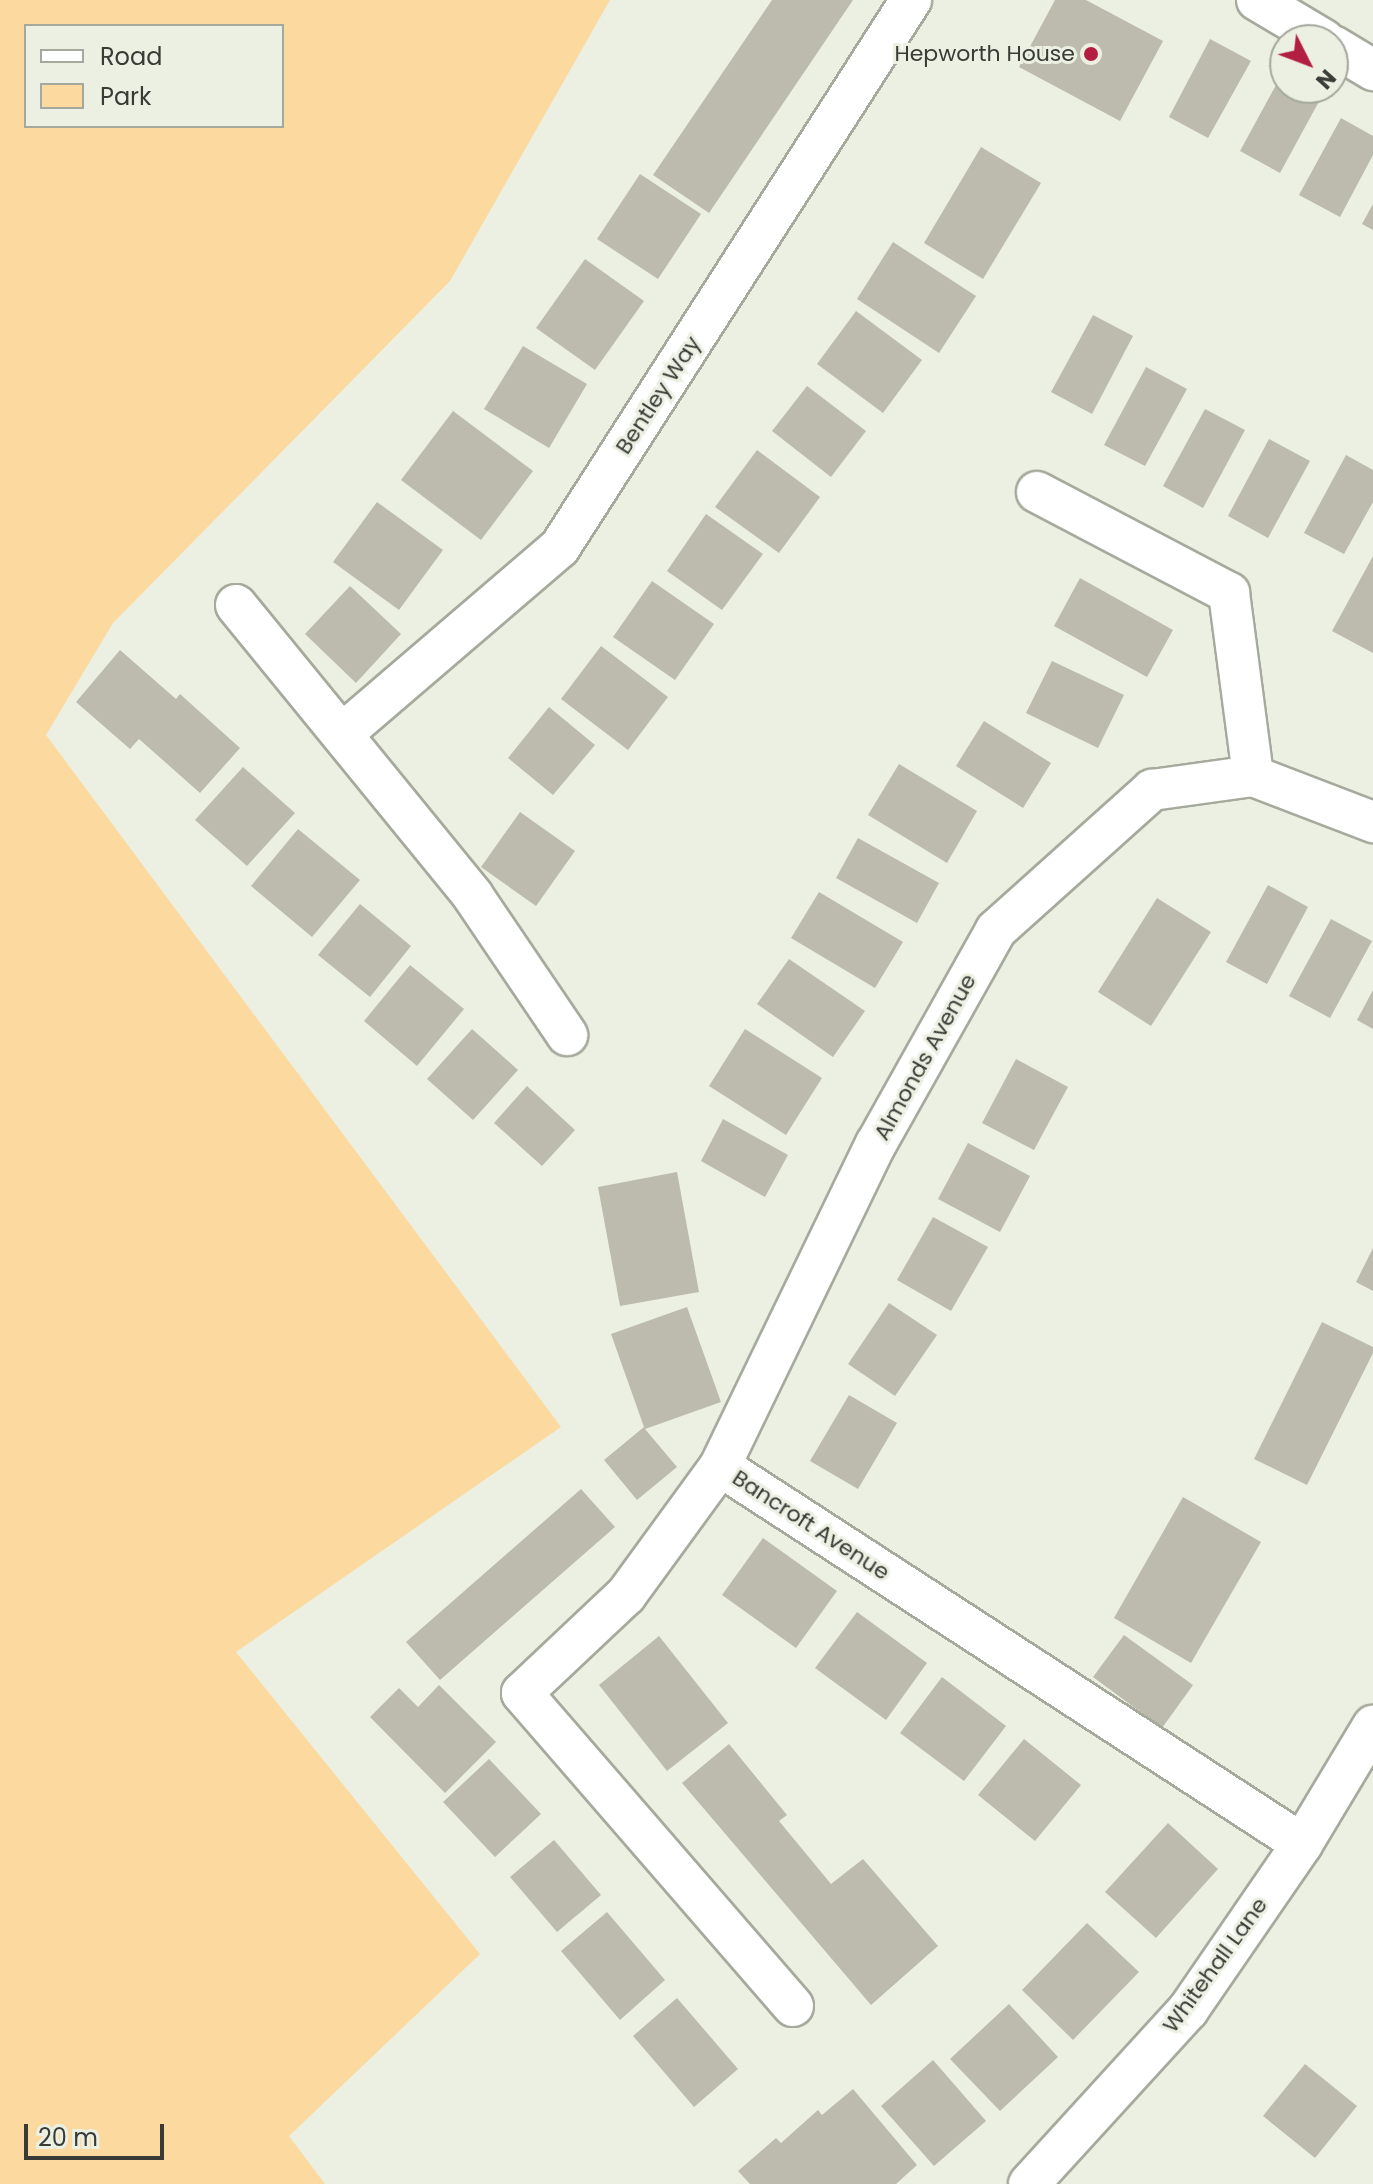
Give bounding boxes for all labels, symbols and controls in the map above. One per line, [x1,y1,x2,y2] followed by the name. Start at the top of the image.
[24,24,284,128] legend
[1269,24,1349,104] north arrow
[100,40,162,73] text: Road
[894,41,1075,67] place label: Hepworth House
[1082,45,1100,63] marker: Hepworth House
[1309,63,1343,96] text: N
[100,80,151,113] text: Park
[610,331,706,459] street label: Bentley Way
[868,969,982,1145] street label: Almonds Avenue
[728,1464,894,1586] street label: Bancroft Avenue
[1157,1892,1273,2038] street label: Whitehall Lane
[28,2108,168,2158] scale bar
[38,2121,98,2154] text: 20 m

